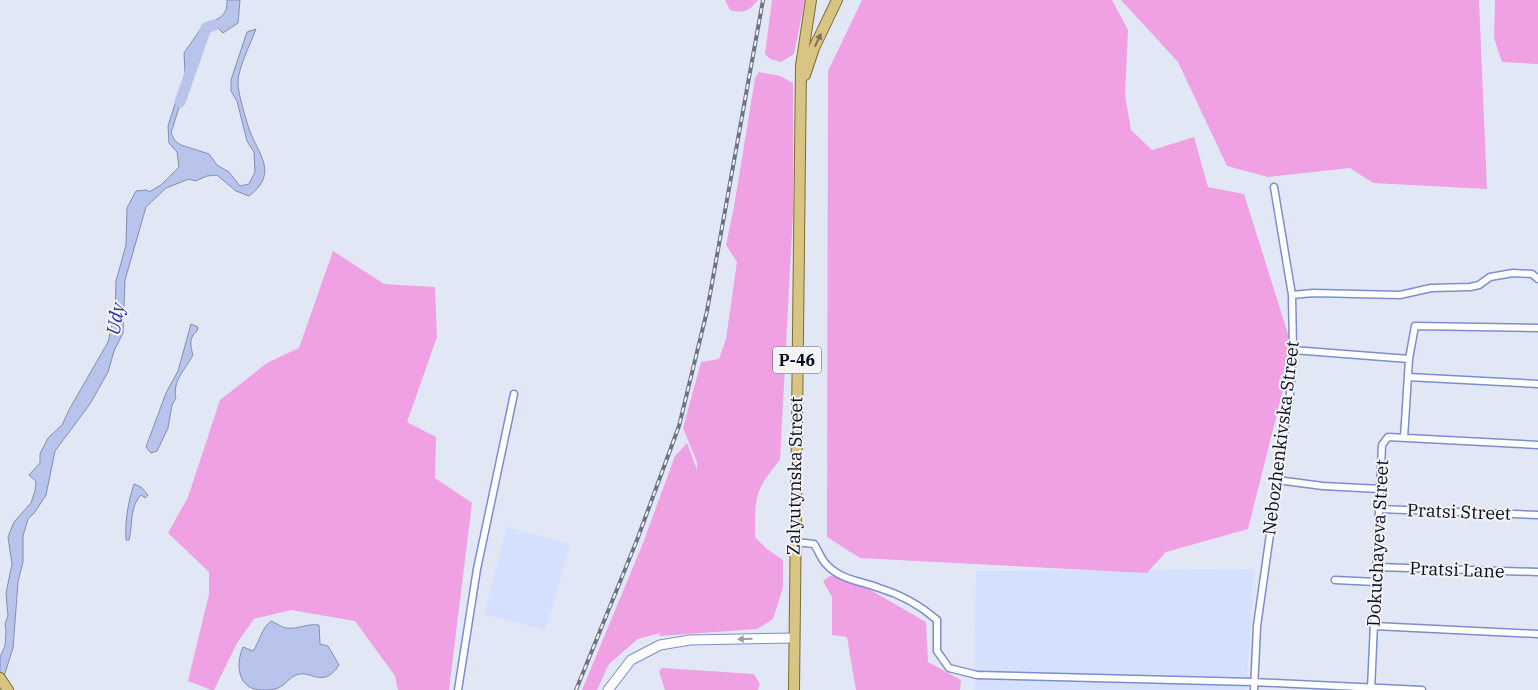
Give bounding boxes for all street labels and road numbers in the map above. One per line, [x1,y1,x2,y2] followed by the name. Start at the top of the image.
[1257,339,1304,536] street label: Nebozhenkivska Street
[773,346,821,374] road number: Р-46
[782,396,807,556] street label: Zalyutynska Street
[1362,459,1393,627] street label: Dokuchayeva Street
[1407,498,1512,525] street label: Pratsi Street
[1409,556,1505,583] street label: Pratsi Lane

